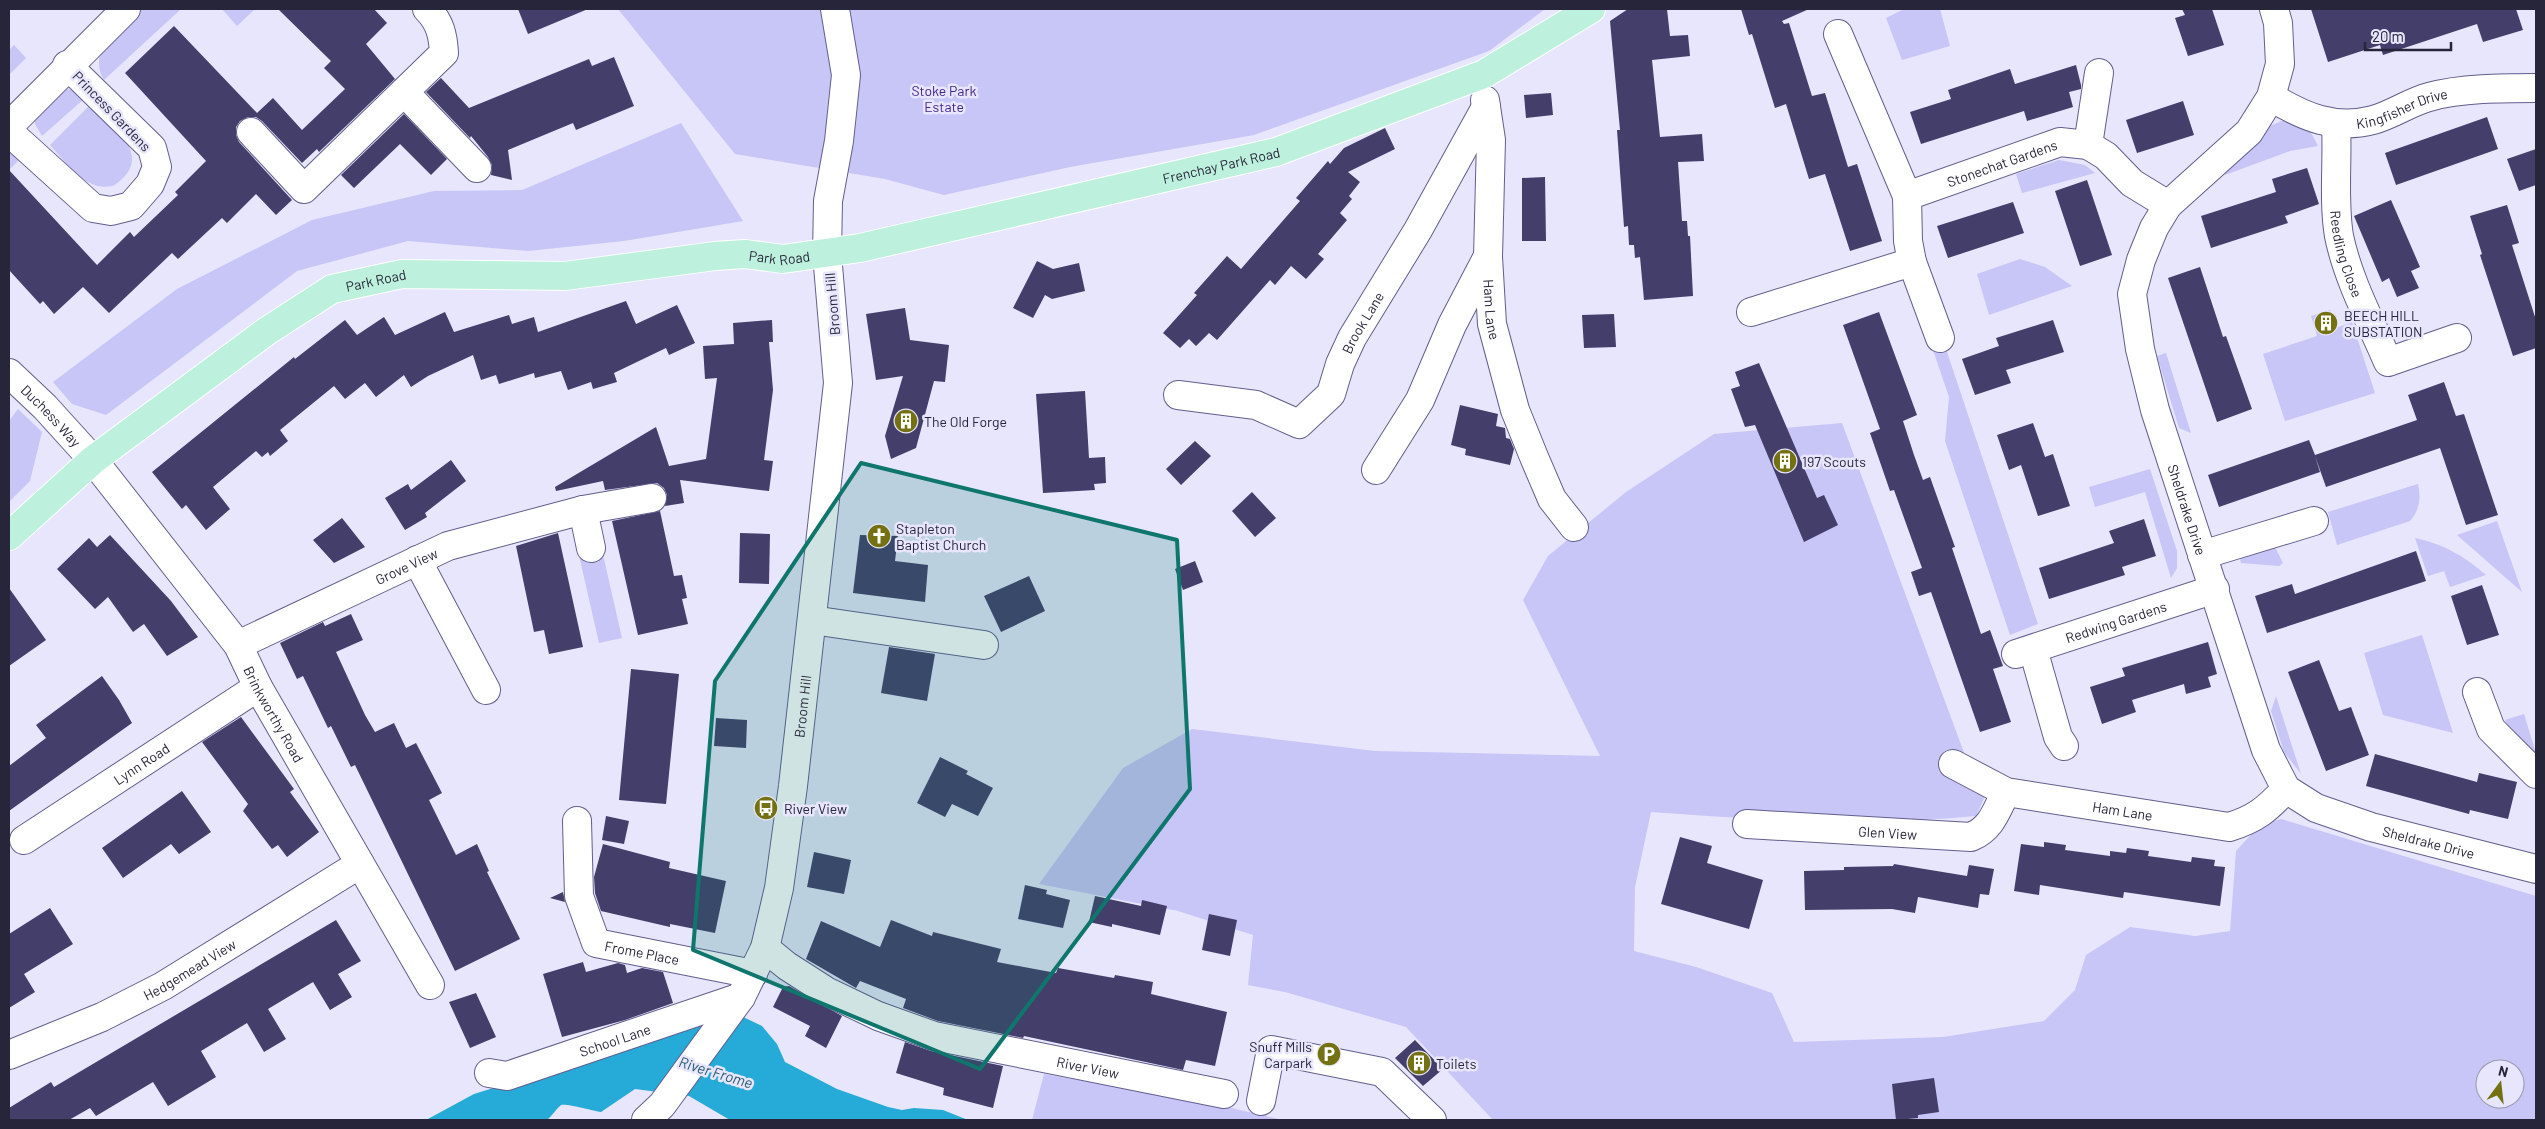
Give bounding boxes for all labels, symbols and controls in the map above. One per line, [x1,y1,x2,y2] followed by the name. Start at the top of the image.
[2365,20,2451,52] scale bar
[2372,27,2404,45] text: 20 m
[69,67,155,155] street label: Princess Gardens
[911,82,977,115] park label: Stoke Park Estate
[2355,84,2449,131] street label: Kingfisher Drive
[1945,135,2059,190] street label: Stonechat Gardens
[1161,143,1282,186] street label: Frenchay Park Road
[2328,210,2367,300] street label: Reedling Close
[748,246,811,268] street label: Park Road
[344,265,408,294] street label: Park Road
[821,272,843,336] street label: Broom Hill
[1481,279,1504,341] street label: Ham Lane
[1338,288,1387,356] street label: Brook Lane
[2344,307,2422,340] place label: BEECH HILL SUBSTATION
[2313,310,2339,336] building icon: BEECH HILL SUBSTATION
[18,381,85,450] street label: Duchess Way
[893,408,919,434] building icon: The Old Forge
[924,413,1007,430] place label: The Old Forge
[1772,448,1798,474] building icon: 197 Scouts
[1802,453,1866,470] place label: 197 Scouts
[2165,462,2210,557] street label: Sheldrake Drive
[896,520,986,553] place label: Stapleton Baptist Church
[866,523,892,549] church icon: Stapleton Baptist Church
[372,544,440,588] street label: Grove View
[2063,597,2169,646] street label: Redwing Gardens
[241,663,308,765] street label: Brinkworthy Road
[790,674,814,738] street label: Broom Hill
[110,739,172,788] street label: Lynn Road
[753,795,779,821] bus stop icon: River View
[2091,797,2154,823] street label: Ham Lane
[784,800,847,817] place label: River View
[1858,822,1918,842] street label: Glen View
[2381,822,2477,862] street label: Sheldrake Drive
[140,935,239,1003] street label: Hedgemead View
[603,936,681,968] street label: Frome Place
[577,1020,653,1060] street label: School Lane
[1249,1038,1312,1071] place label: Snuff Mills Carpark
[1316,1041,1342,1067] parking icon: Snuff Mills Carpark
[1406,1050,1432,1076] building icon: Toilets
[677,1052,755,1092] water label: River Frome
[1055,1052,1121,1081] street label: River View
[1436,1055,1477,1072] place label: Toilets
[2475,1059,2525,1109] north arrow
[2497,1062,2510,1080] text: N

